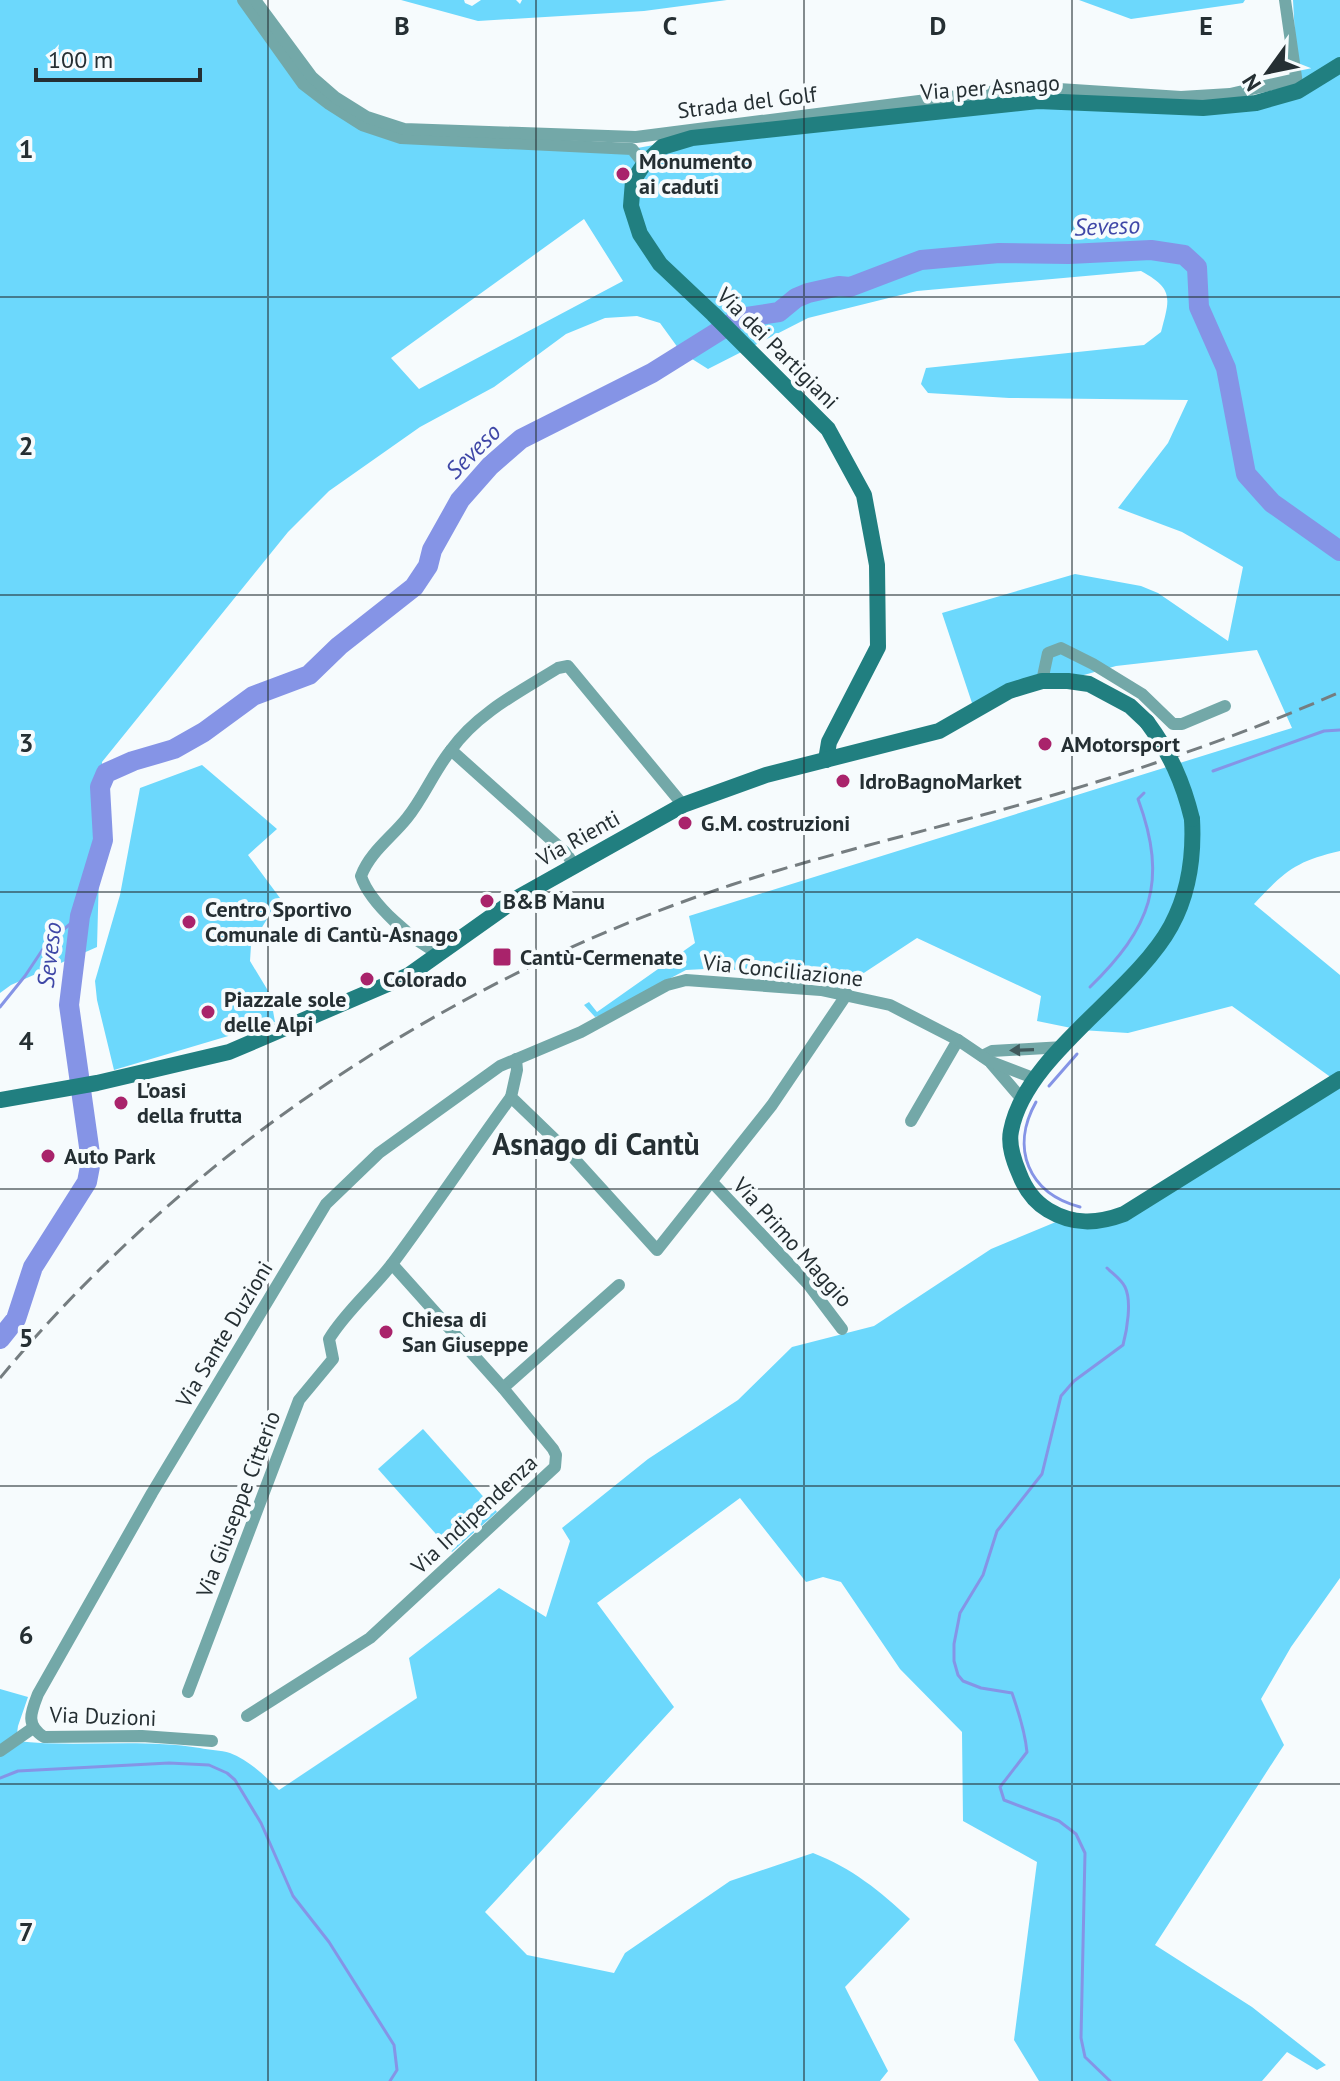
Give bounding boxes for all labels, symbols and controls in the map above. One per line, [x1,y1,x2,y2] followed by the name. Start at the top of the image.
[394,9,410,42] text: B
[663,9,677,42] text: C
[930,9,946,42] text: D
[1199,9,1213,42] text: E
[36,32,200,82] scale bar
[1228,32,1308,112] north arrow
[48,44,113,75] text: 100 m
[918,68,1061,106] street label: Via per Asnago
[1236,69,1267,97] text: N
[676,79,819,124] street label: Strada del Golf
[19,132,33,165] text: 1
[639,147,753,200] place label: Monumento ai caduti
[614,165,632,183] marker: Monumento ai caduti
[1073,209,1141,243] water label: Seveso
[711,281,845,415] street label: Via dei Partigiani
[439,417,507,485] water label: Seveso
[19,429,33,462] text: 2
[19,726,33,759] text: 3
[1061,730,1180,758] place label: AMotorsport
[1036,735,1054,753] marker: AMotorsport
[859,767,1022,795] place label: IdroBagnoMarket
[834,772,852,790] marker: IdroBagnoMarket
[531,804,624,873] street label: Via Rienti
[701,809,850,837] place label: G.M. costruzioni
[676,814,694,832] marker: G.M. costruzioni
[503,887,605,915] place label: B&B Manu
[478,892,496,910] marker: B&B Manu
[205,895,458,948] place label: Centro Sportivo Comunale di Cantù-Asnago
[180,913,198,931] marker: Centro Sportivo Comunale di Cantù-Asnago
[30,920,68,990] water label: Seveso
[520,943,683,971] place label: Cantù-Cermenate
[491,946,513,968] marker: Cantù-Cermenate
[701,948,864,992] street label: Via Conciliazione
[383,965,467,993] place label: Colorado
[358,970,376,988] marker: Colorado
[224,985,346,1038] place label: Piazzale sole delle Alpi
[199,1003,217,1021] marker: Piazzale sole delle Alpi
[19,1024,34,1057] text: 4
[1009,1044,1034,1057] one-way arrow
[137,1076,242,1129] place label: L'oasi della frutta
[112,1094,130,1112] marker: L'oasi della frutta
[492,1124,700,1163] district label: Asnago di Cantù
[64,1142,156,1170] place label: Auto Park
[39,1147,57,1165] marker: Auto Park
[727,1170,859,1313] street label: Via Primo Maggio
[169,1256,279,1413] street label: Via Sante Duzioni
[402,1305,528,1358] place label: Chiesa di San Giuseppe
[19,1321,33,1354] text: 5
[377,1323,395,1341] marker: Chiesa di San Giuseppe
[189,1407,286,1602] street label: Via Giuseppe Citterio
[404,1448,543,1580] street label: Via Indipendenza
[19,1618,33,1651] text: 6
[48,1700,157,1732] street label: Via Duzioni
[19,1915,33,1948] text: 7

